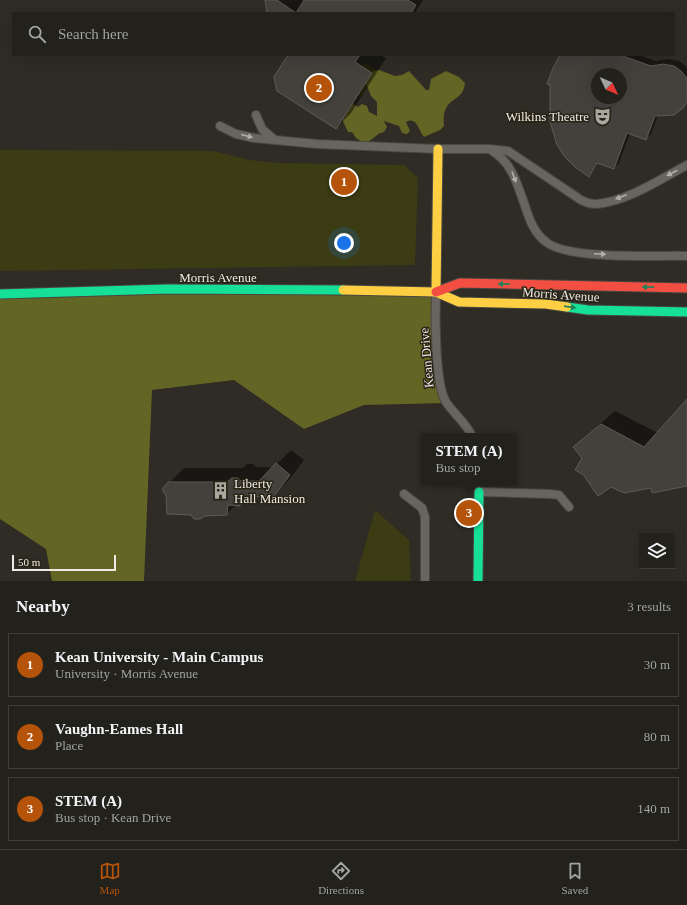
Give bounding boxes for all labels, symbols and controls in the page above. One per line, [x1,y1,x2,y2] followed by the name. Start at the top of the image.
[12,12,675,56] search box
[26,23,48,45] icon: search
[58,26,128,42] text: Search here
[591,68,627,104] north arrow
[306,73,332,103] pin: 2
[592,106,612,126] theatre icon: Wilkins Theatre
[506,109,589,124] place label: Wilkins Theatre
[241,133,253,139] one-way arrow
[331,167,357,197] pin: 1
[666,170,678,176] one-way arrow
[512,171,518,183] one-way arrow
[616,194,627,200] one-way arrow
[334,233,354,253] your location
[594,250,606,257] one-way arrow
[179,270,257,285] street label: Morris Avenue
[498,280,510,287] one-way arrow
[522,284,600,305] street label: Morris Avenue
[641,284,654,290] one-way arrow
[564,304,576,310] one-way arrow
[416,327,437,389] street label: Kean Drive
[421,433,517,485] popup
[435,443,503,459] text: STEM (A)
[435,460,481,475] text: Bus stop
[234,476,306,506] place label: Liberty Hall Mansion
[211,480,231,500] building icon: Liberty Hall Mansion
[456,498,482,528] pin: 3
[639,533,675,569] map controls
[639,533,675,569] button: layers
[12,553,116,572] scale bar
[18,556,40,568] text: 50 m
[16,597,70,616] text: Nearby
[627,599,671,614] text: 3 results
[55,649,263,665] text: Kean University - Main Campus
[27,657,33,672] text: 1
[644,657,670,672] text: 30 m
[55,666,198,681] text: University · Morris Avenue
[55,721,183,737] text: Vaughn-Eames Hall
[27,729,33,744] text: 2
[644,729,670,744] text: 80 m
[55,738,83,753] text: Place
[55,793,122,809] text: STEM (A)
[27,801,33,816] text: 3
[637,801,670,816] text: 140 m
[55,810,171,825] text: Bus stop · Kean Drive
[99,860,121,896] tab: Map
[318,860,364,896] tab: Directions
[561,860,588,896] tab: Saved

